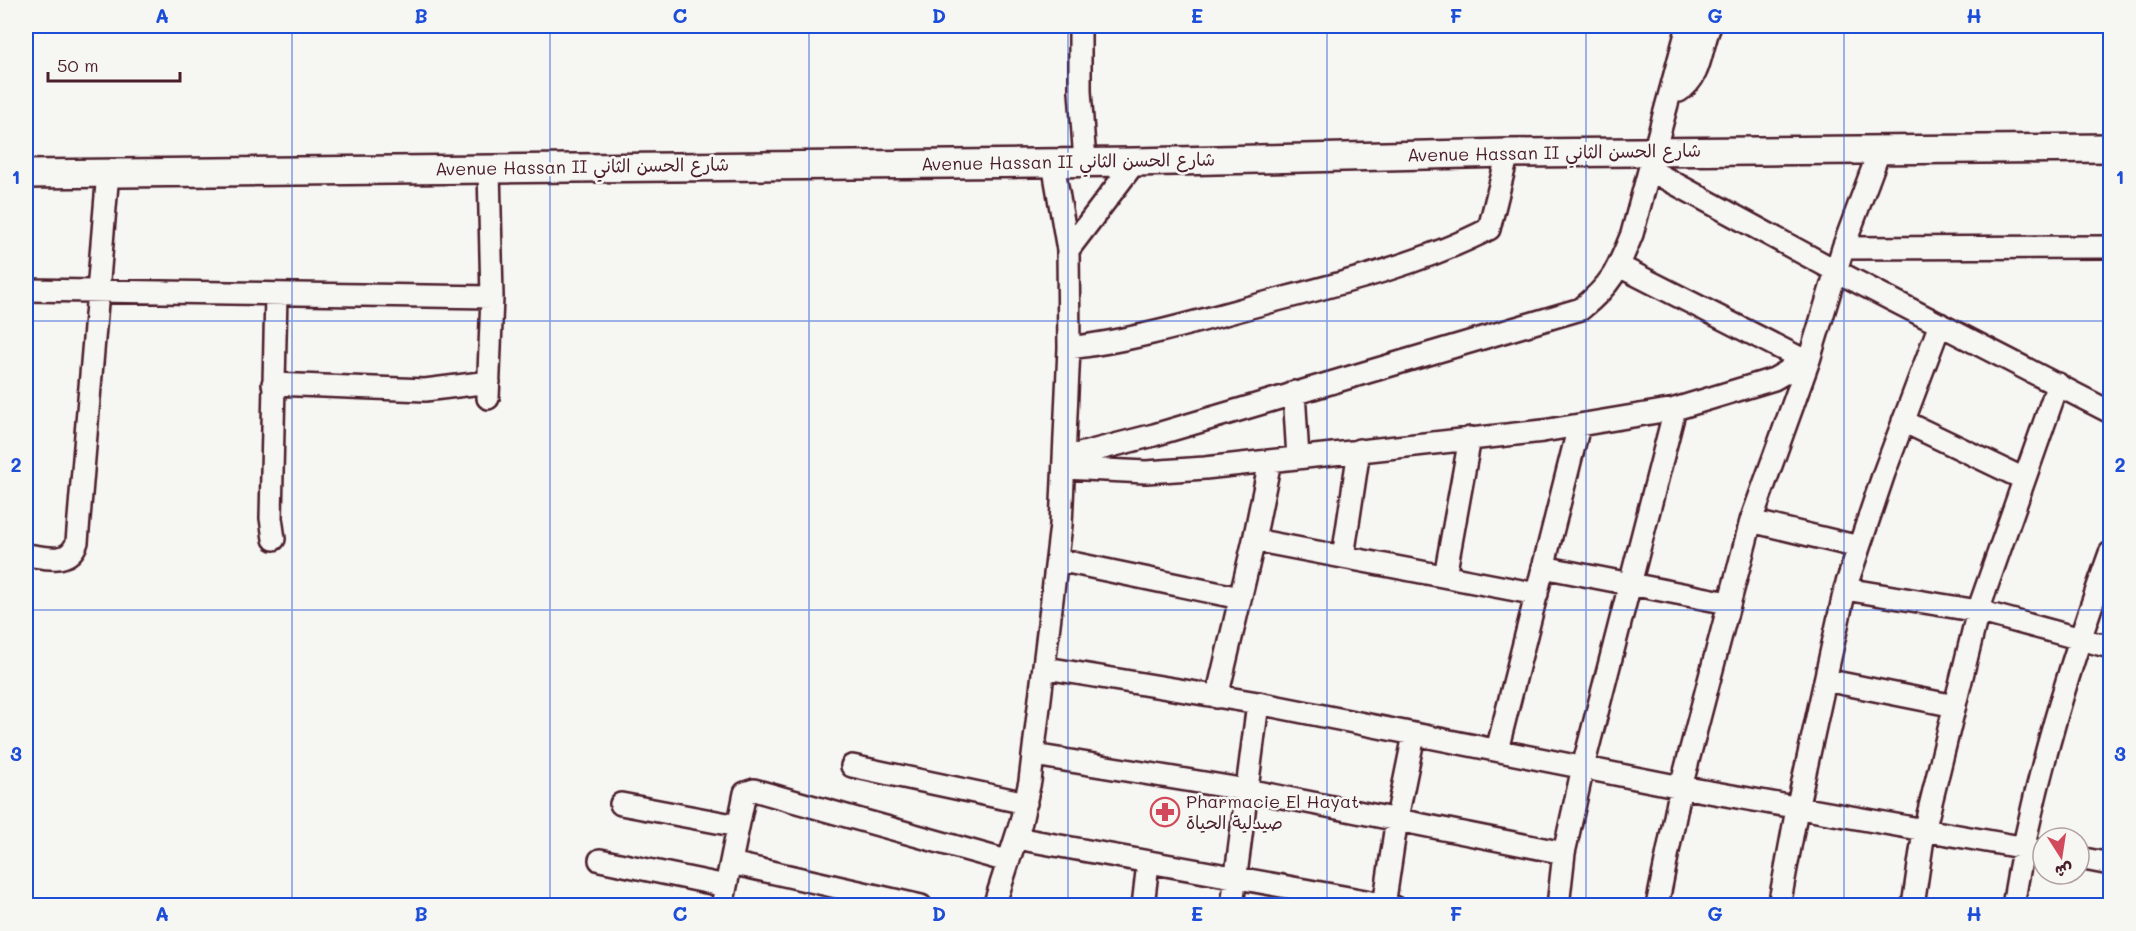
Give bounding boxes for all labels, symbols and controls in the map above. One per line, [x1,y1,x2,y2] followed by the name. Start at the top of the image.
[155,2,169,28] text: A
[414,2,428,28] text: B
[673,2,688,28] text: C
[932,2,946,28] text: D
[1191,2,1203,28] text: E
[1450,2,1463,28] text: F
[1707,2,1723,28] text: G
[1966,2,1982,28] text: H
[48,45,180,83] scale bar
[57,53,99,77] text: 50 m
[1407,137,1701,172] street label: Avenue Hassan II شارع الحسن الثاني
[921,146,1215,181] street label: Avenue Hassan II شارع الحسن الثاني
[435,151,729,186] street label: Avenue Hassan II شارع الحسن الثاني
[12,163,20,189] text: 1
[2116,163,2124,189] text: 1
[10,451,22,477] text: 2
[2114,451,2126,477] text: 2
[10,740,22,766] text: 3
[2114,740,2126,766] text: 3
[1186,789,1359,834] place label: Pharmacie El Hayat صيدلية الحياة
[1149,796,1181,828] pharmacy icon: Pharmacie El Hayat صيدلية الحياة
[2031,826,2091,886] north arrow
[2053,859,2075,883] text: ش
[155,900,169,926] text: A
[414,900,428,926] text: B
[673,900,688,926] text: C
[932,900,946,926] text: D
[1191,900,1203,926] text: E
[1450,900,1463,926] text: F
[1707,900,1723,926] text: G
[1966,900,1982,926] text: H

